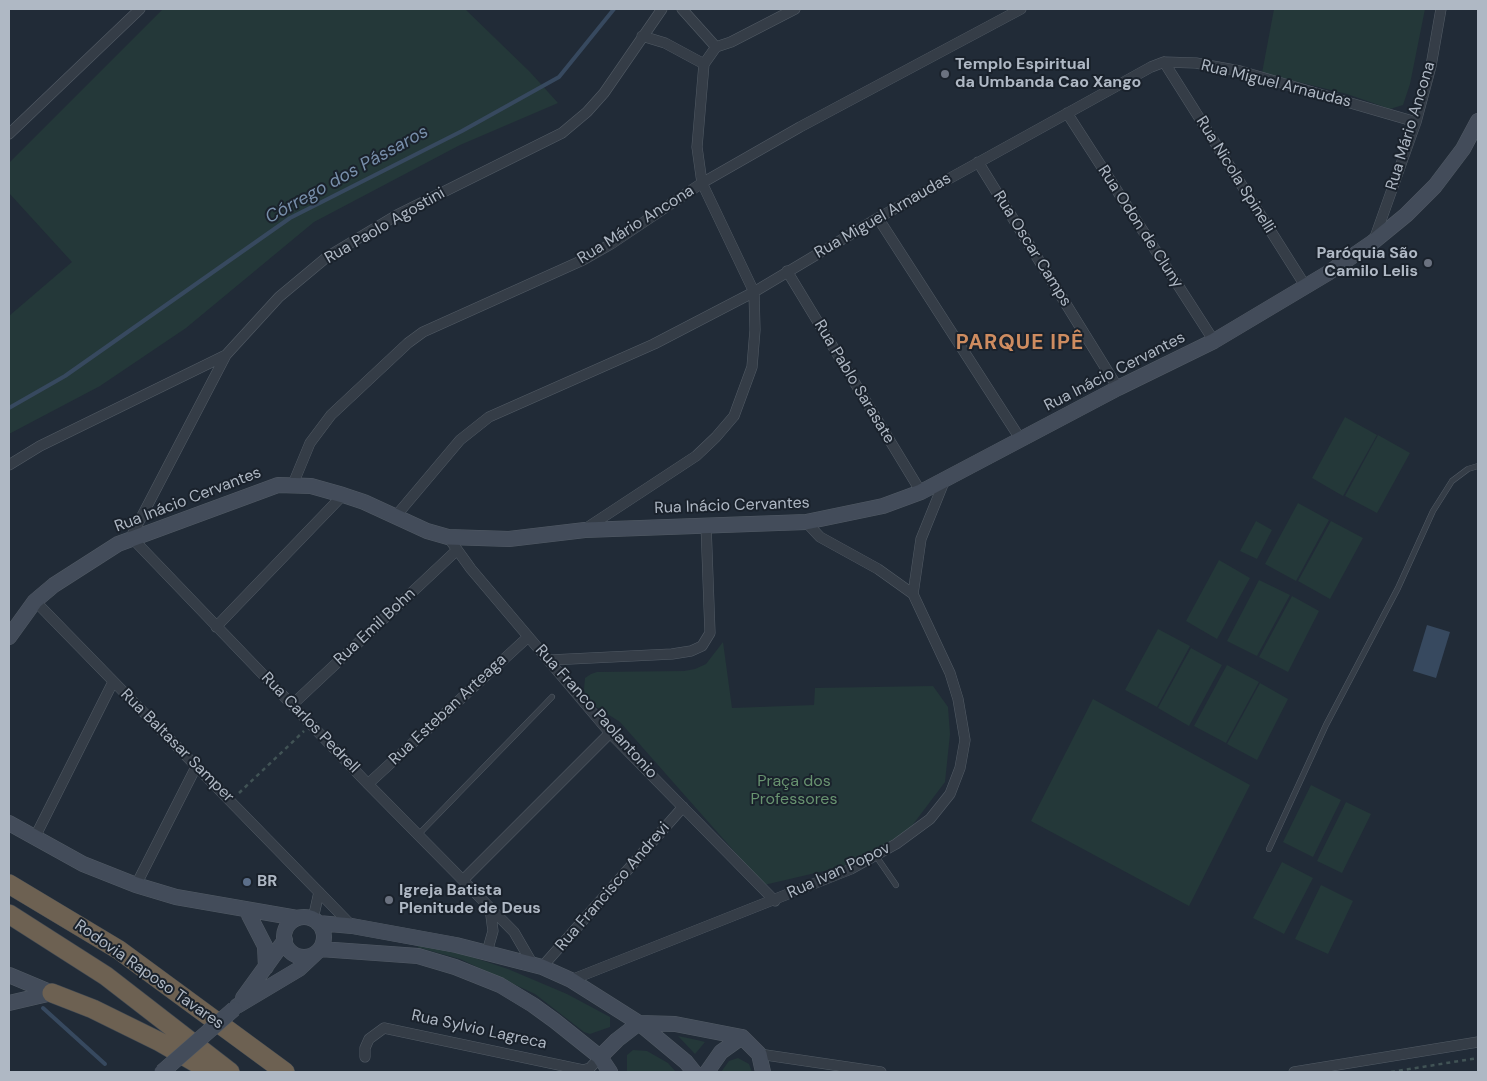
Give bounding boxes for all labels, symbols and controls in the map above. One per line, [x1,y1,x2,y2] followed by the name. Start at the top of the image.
[955,55,1141,93] place label: Templo Espiritual da Umbanda Cao Xango
[1199,56,1353,112] street label: Rua Miguel Arnaudas
[1382,59,1440,193] street label: Rua Mário Ancona
[939,68,951,80] marker: Templo Espiritual da Umbanda Cao Xango
[1191,113,1279,237] street label: Rua Nicola Spinelli
[262,121,432,229] water label: Córrego dos Pássaros
[1093,162,1187,292] street label: Rua Odon de Cluny
[811,169,955,263] street label: Rua Miguel Arnaudas
[574,181,698,269] street label: Rua Mário Ancona
[321,184,449,268] street label: Rua Paolo Agostini
[989,188,1075,310] street label: Rua Oscar Camps
[1316,244,1418,282] place label: Paróquia São Camilo Lelis
[1422,257,1434,269] marker: Paróquia São Camilo Lelis
[810,317,898,447] street label: Rua Pablo Sarasate
[1041,328,1189,416] street label: Rua Inácio Cervantes
[955,330,1085,356] district label: PARQUE IPÊ
[112,463,264,537] street label: Rua Inácio Cervantes
[654,494,810,518] street label: Rua Inácio Cervantes
[330,584,420,670] street label: Rua Emil Bohn
[531,641,661,783] street label: Rua Franco Paolantonio
[385,651,511,769] street label: Rua Esteban Arteaga
[257,669,363,777] street label: Rua Carlos Pedrell
[116,685,238,807] street label: Rua Baltasar Samper
[751,772,837,810] park label: Praça dos Professores
[552,819,674,955] street label: Rua Francisco Andrevi
[784,839,894,903] street label: Rua Ivan Popov
[257,872,277,892] place label: BR
[241,876,253,888] marker: BR
[399,881,541,919] place label: Igreja Batista Plenitude de Deus
[383,894,395,906] marker: Igreja Batista Plenitude de Deus
[71,916,227,1034] street label: Rodovia Raposo Tavares
[410,1006,548,1054] street label: Rua Sylvio Lagreca

